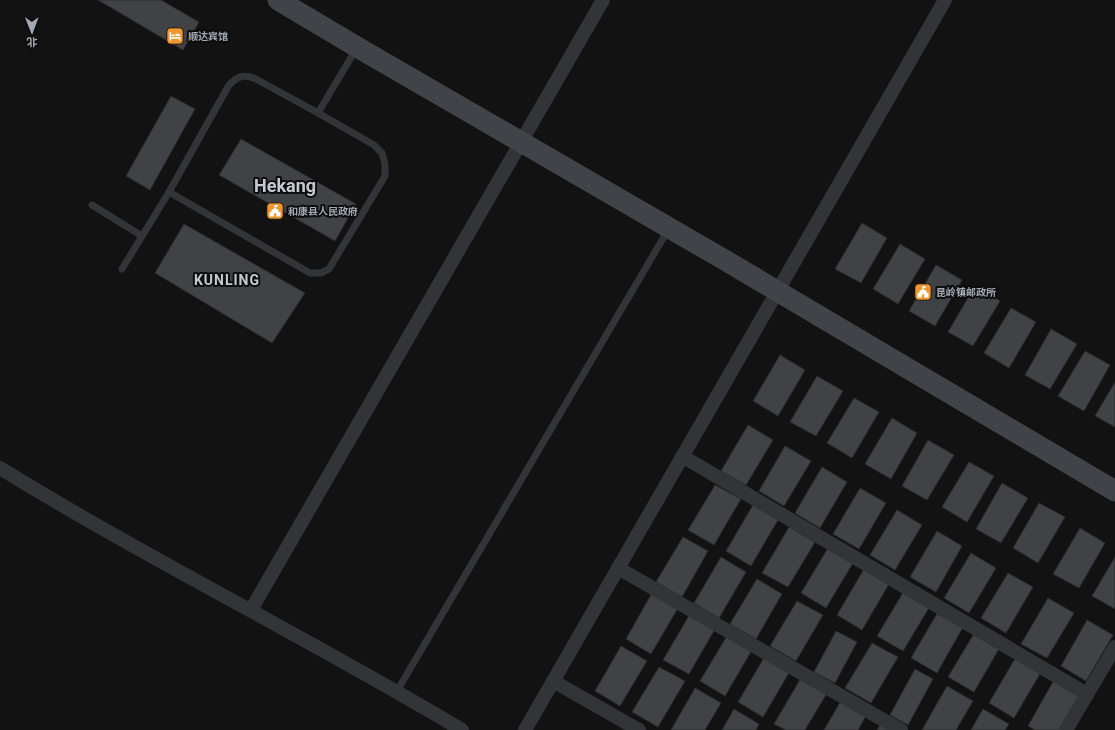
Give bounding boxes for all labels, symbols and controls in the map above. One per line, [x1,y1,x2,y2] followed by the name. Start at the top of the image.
[12,12,52,52] north arrow
[165,26,185,46] hotel icon: 顺达宾馆
[188,31,228,42] place label: 顺达宾馆
[27,35,38,48] text: 北
[254,175,316,196] district label: Hekang
[265,201,285,221] public building icon: 和康县人民政府
[288,206,358,217] place label: 和康县人民政府
[194,272,260,288] district label: KUNLING
[913,282,933,302] public building icon: 昆岭镇邮政所
[936,286,996,298] place label: 昆岭镇邮政所

